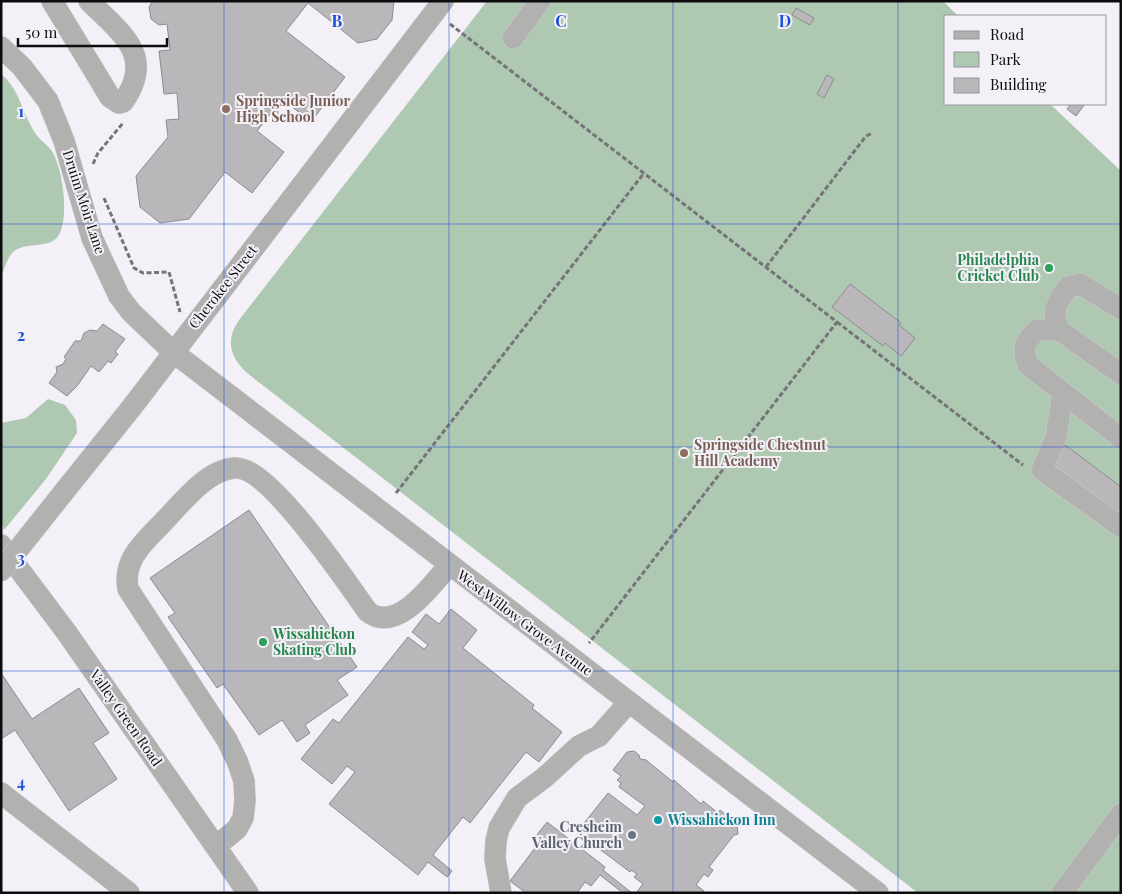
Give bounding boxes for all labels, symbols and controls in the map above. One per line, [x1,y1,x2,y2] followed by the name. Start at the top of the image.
[332,10,343,31] text: B
[555,10,567,31] text: C
[779,10,791,31] text: D
[18,15,166,47] scale bar
[944,15,1107,105] legend
[25,22,58,42] text: 50 m
[990,24,1024,44] text: Road
[990,49,1022,69] text: Park
[990,74,1047,94] text: Building
[236,91,351,126] place label: Springside Junior High School
[18,100,24,121] text: 1
[220,103,232,115] marker: Springside Junior High School
[59,147,110,256] street label: Druim Moir Lane
[184,240,262,332] street label: Cherokee Street
[957,250,1040,285] place label: Philadelphia Cricket Club
[1043,262,1055,274] marker: Philadelphia Cricket Club
[17,324,25,345] text: 2
[694,435,826,470] place label: Springside Chestnut Hill Academy
[678,447,690,459] marker: Springside Chestnut Hill Academy
[17,547,25,568] text: 3
[453,565,597,680] street label: West Willow Grove Avenue
[272,624,356,659] place label: Wissahickon Skating Club
[257,636,269,648] marker: Wissahickon Skating Club
[85,665,167,770] street label: Valley Green Road
[17,771,25,792] text: 4
[667,810,776,829] place label: Wissahickon Inn
[652,814,664,826] marker: Wissahickon Inn
[531,817,622,852] place label: Cresheim Valley Church
[626,829,638,841] marker: Cresheim Valley Church

